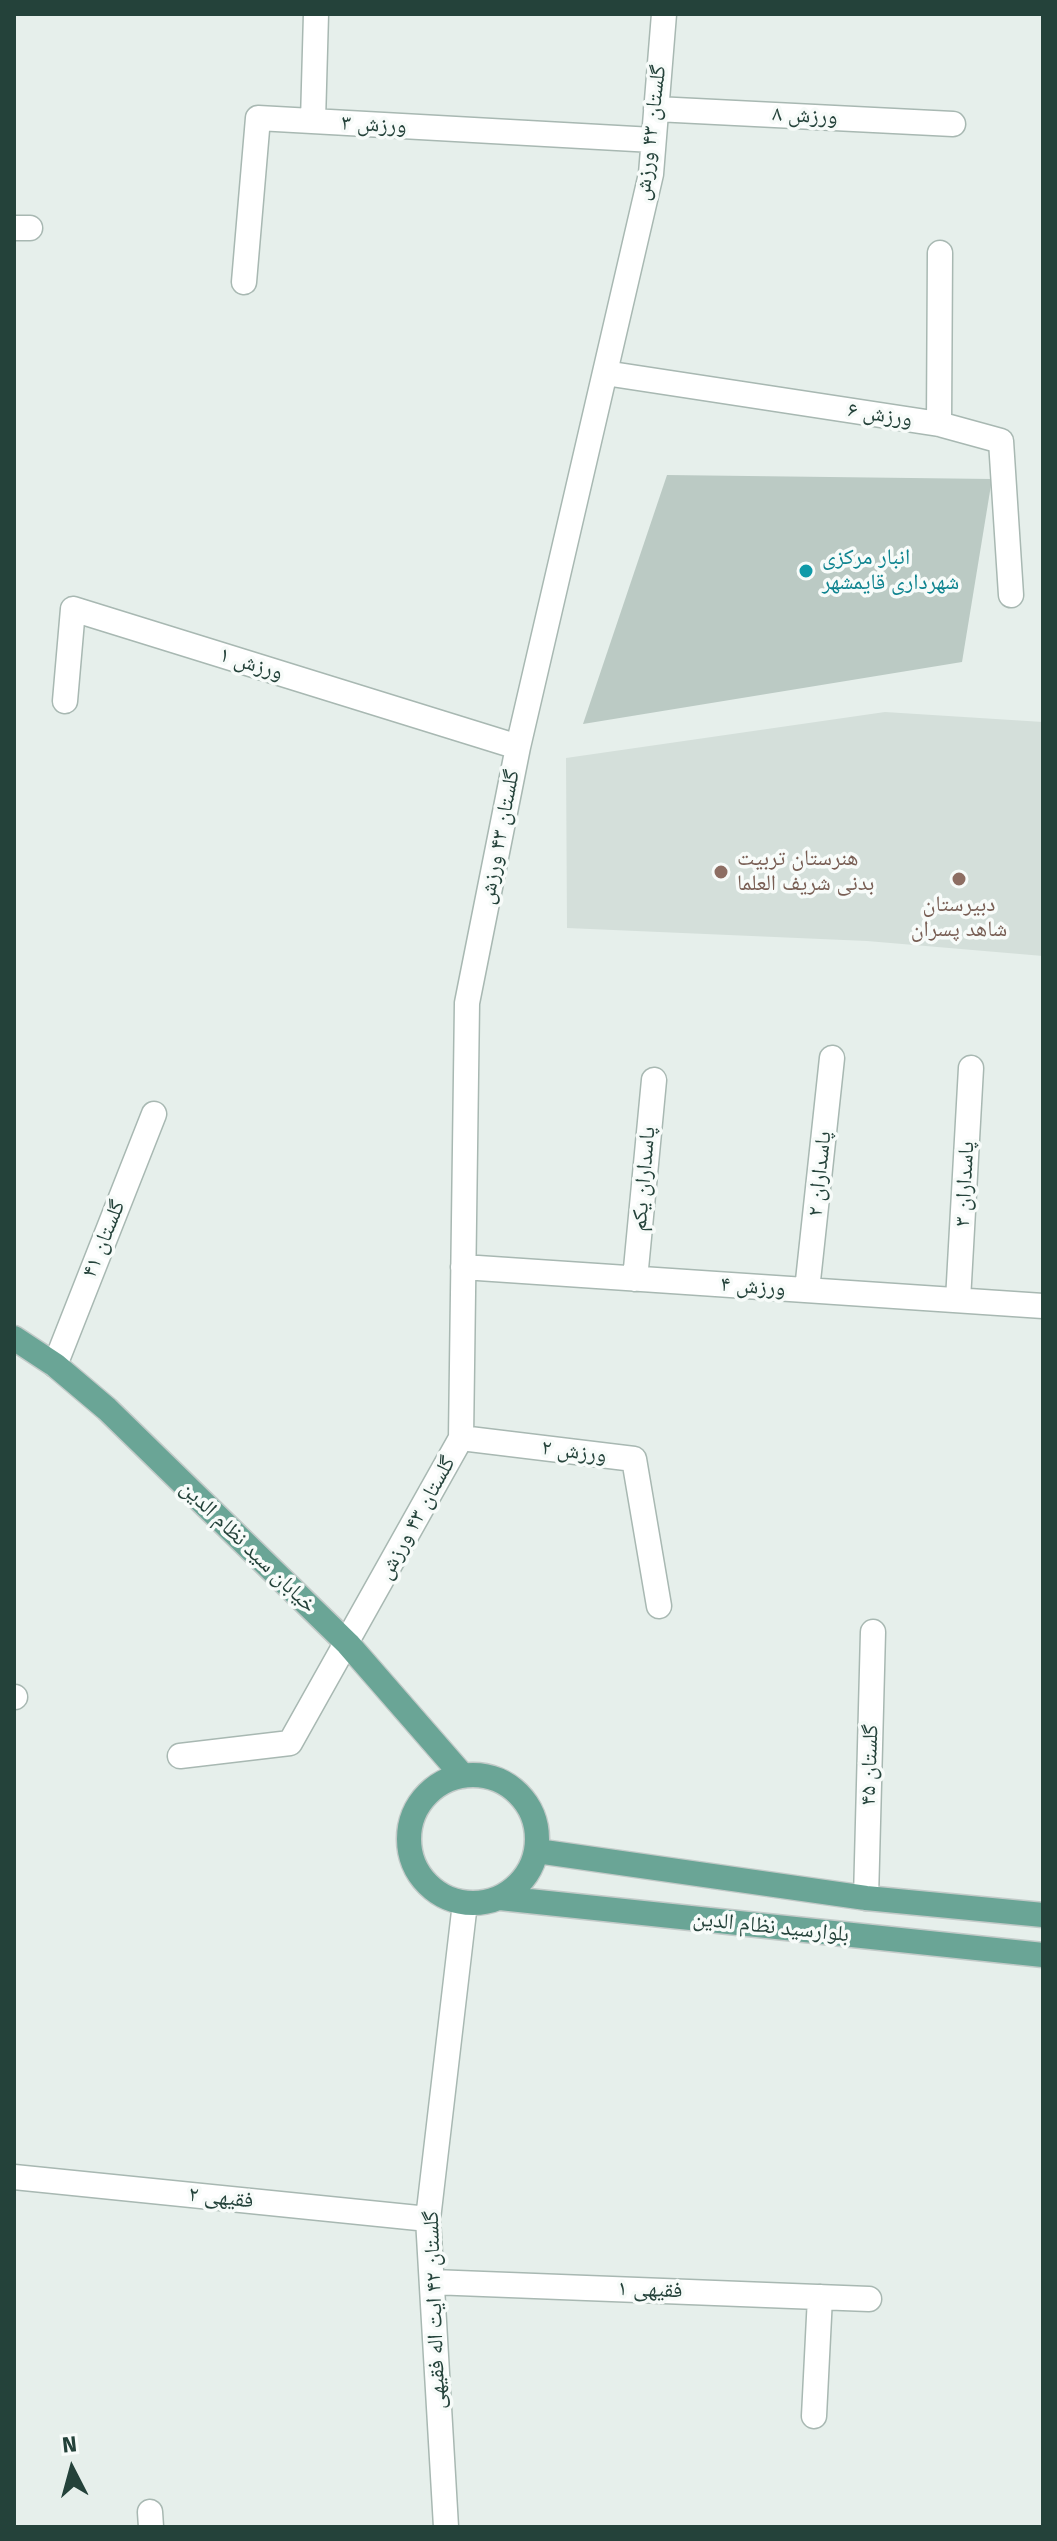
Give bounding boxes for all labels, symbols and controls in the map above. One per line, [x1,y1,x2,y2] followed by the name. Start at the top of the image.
[630,64,672,202] street label: گلستان ۴۳ ورزش
[772,101,838,131] street label: ورزش ۸
[341,110,407,140] street label: ورزش ۳
[846,397,914,433] street label: ورزش ۶
[822,545,959,596] place label: انبار مرکزی شهرداری قایمشهر
[797,562,815,580] marker: انبار مرکزی شهرداری قایمشهر
[216,642,286,686] street label: ورزش ۱
[474,768,526,906] street label: گلستان ۴۳ ورزش
[737,846,874,898] place label: هنرستان تربیت بدنی شریف العلما
[712,863,730,881] marker: هنرستان تربیت بدنی شریف العلما
[950,870,968,888] marker: دبیرستان شاهد پسران
[911,892,1007,944] place label: دبیرستان شاهد پسران
[626,1126,662,1232] street label: پاسداران یکم
[802,1130,838,1218] street label: پاسداران ۲
[950,1141,980,1227] street label: پاسداران ۳
[77,1196,131,1282] street label: گلستان ۴۱
[720,1272,786,1302] street label: ورزش ۴
[540,1435,608,1469] street label: ورزش ۲
[372,1452,462,1584] street label: گلستان ۴۳ ورزش
[174,1475,322,1619] street label: خیابان سید نظام الدین
[855,1724,885,1806] street label: گلستان ۴۵
[692,1906,850,1948] street label: بلوارسید نظام الدین
[187,2181,255,2215] street label: فقیهی ۲
[418,2210,452,2410] street label: گلستان ۴۲ ایت اله فقیهی
[617,2276,683,2304] street label: فقیهی ۱
[32,2429,112,2509] north arrow
[61,2430,78,2459] text: N

